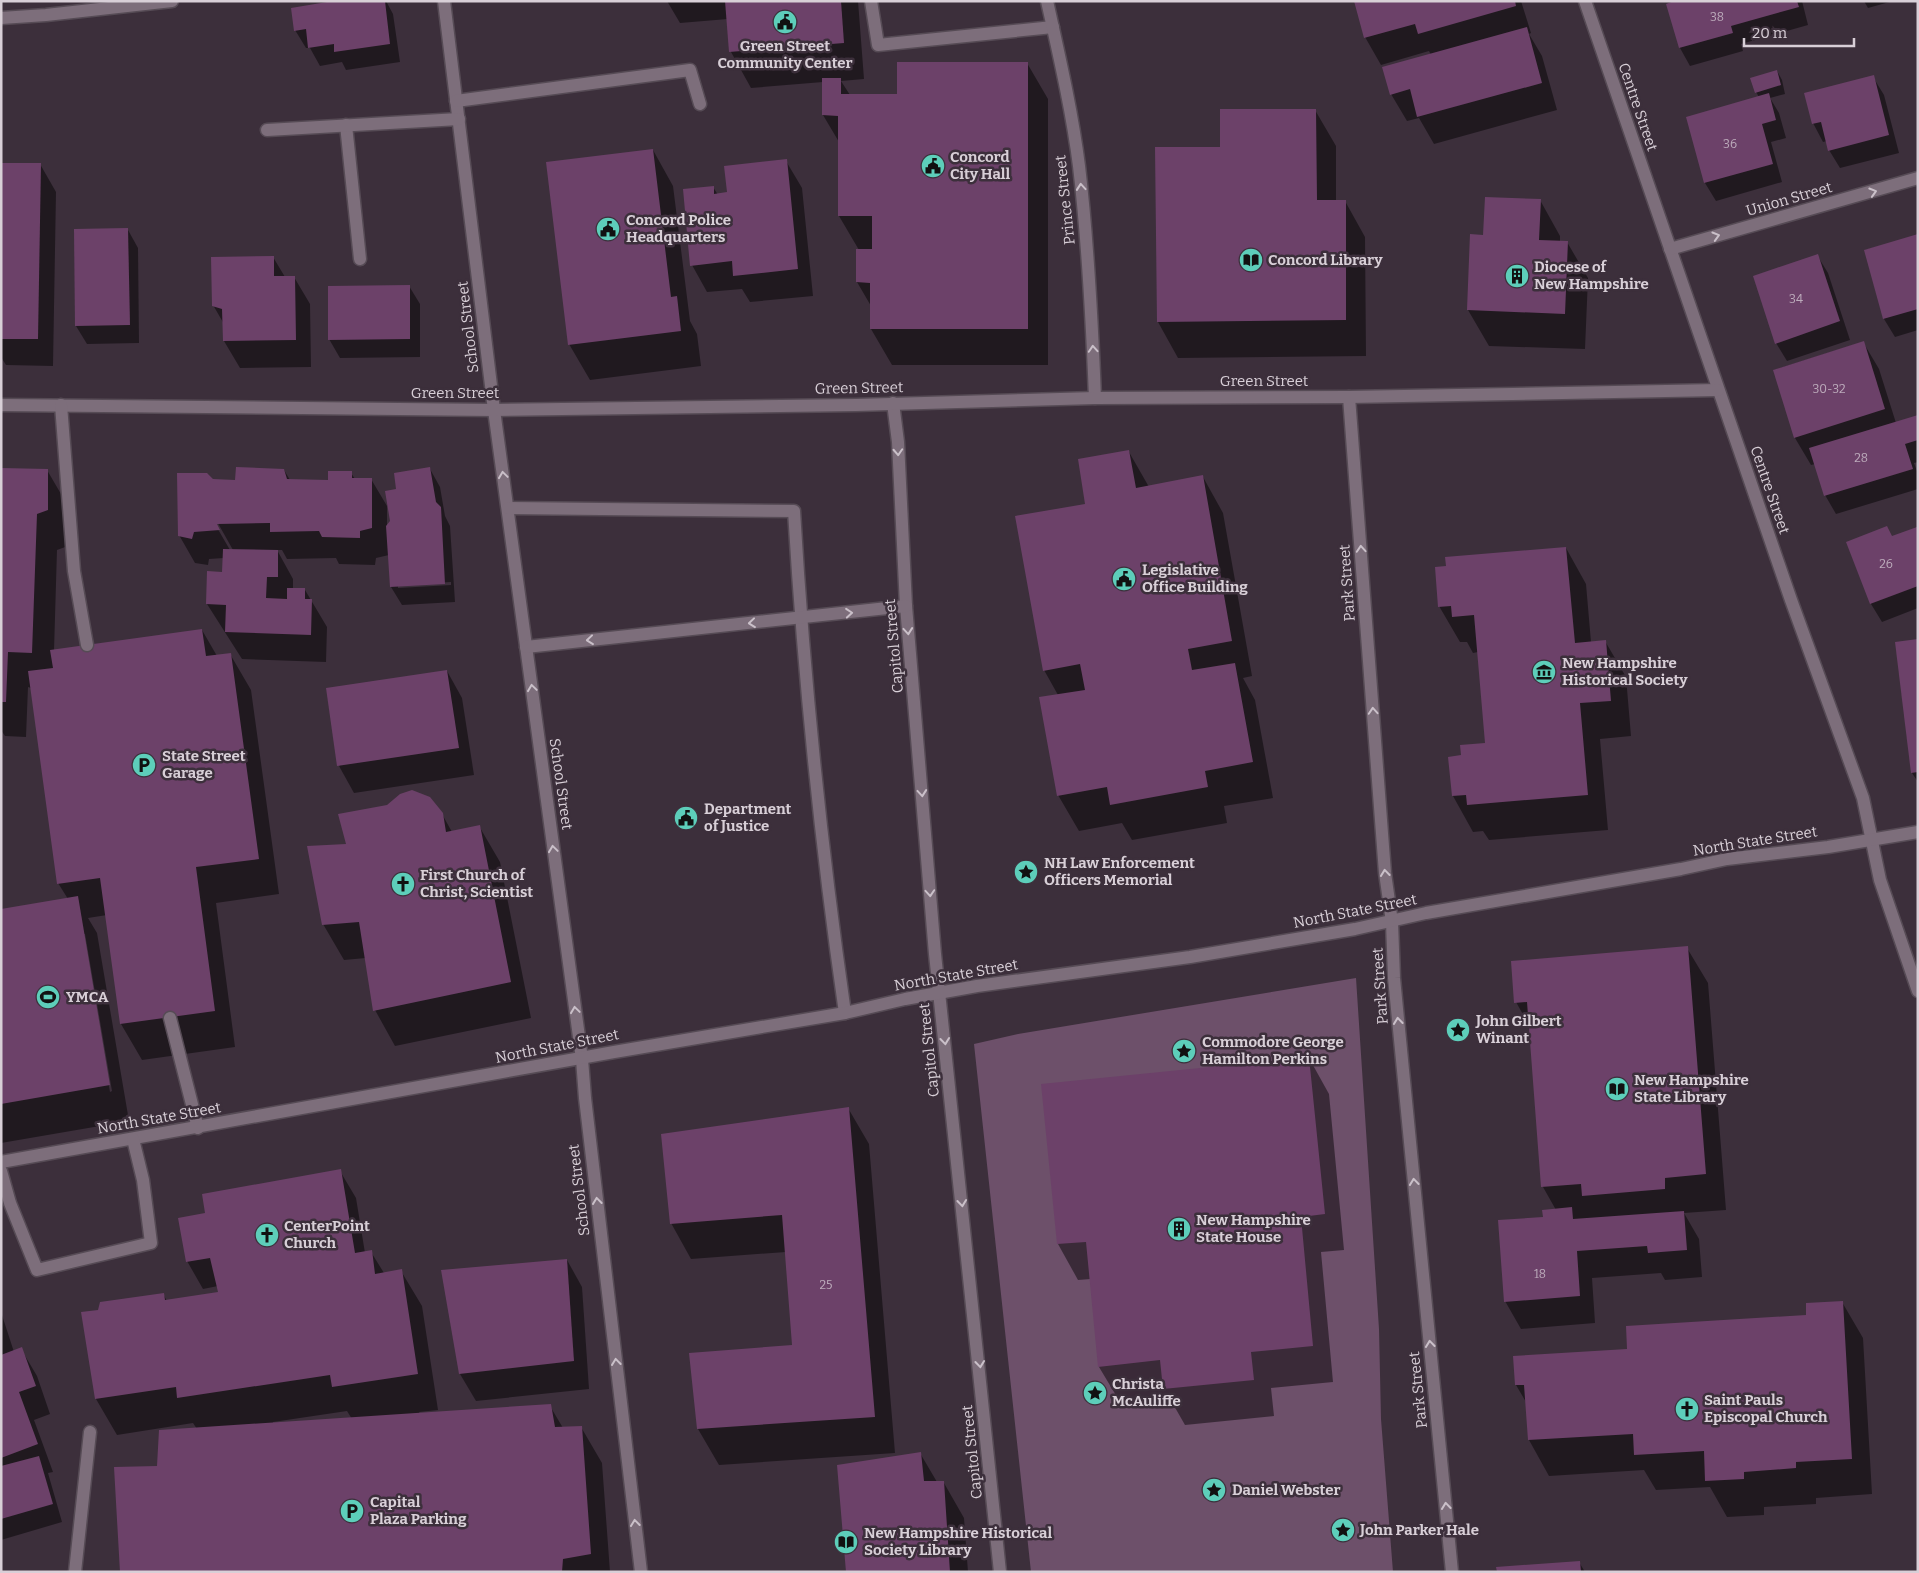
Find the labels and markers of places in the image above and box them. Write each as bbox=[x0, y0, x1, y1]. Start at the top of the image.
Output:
public building icon: Green Street Community Center bbox=[772, 9, 798, 35]
place label: Green Street Community Center bbox=[717, 37, 853, 72]
place label: Concord City Hall bbox=[950, 148, 1011, 183]
public building icon: Concord City Hall bbox=[920, 153, 946, 179]
place label: Concord Police Headquarters bbox=[626, 211, 731, 246]
public building icon: Concord Police Headquarters bbox=[595, 216, 621, 242]
library icon: Concord Library bbox=[1238, 247, 1264, 273]
place label: Concord Library bbox=[1268, 251, 1383, 269]
place label: Diocese of New Hampshire bbox=[1534, 258, 1649, 293]
building icon: Diocese of New Hampshire bbox=[1504, 263, 1530, 289]
place label: Legislative Office Building bbox=[1142, 561, 1248, 596]
public building icon: Legislative Office Building bbox=[1111, 566, 1137, 592]
place label: New Hampshire Historical Society bbox=[1562, 654, 1688, 689]
museum icon: New Hampshire Historical Society bbox=[1531, 659, 1557, 685]
place label: State Street Garage bbox=[162, 747, 246, 782]
parking icon: State Street Garage bbox=[131, 752, 157, 778]
place label: Department of Justice bbox=[704, 800, 792, 835]
public building icon: Department of Justice bbox=[673, 805, 699, 831]
place label: NH Law Enforcement Officers Memorial bbox=[1044, 854, 1195, 889]
place icon: NH Law Enforcement Officers Memorial bbox=[1013, 859, 1039, 885]
place label: First Church of Christ, Scientist bbox=[420, 866, 533, 901]
church icon: First Church of Christ, Scientist bbox=[390, 871, 416, 897]
sports icon: YMCA bbox=[35, 984, 61, 1010]
place label: YMCA bbox=[66, 988, 109, 1006]
place label: John Gilbert Winant bbox=[1475, 1012, 1562, 1047]
place icon: John Gilbert Winant bbox=[1445, 1017, 1471, 1043]
place label: Commodore George Hamilton Perkins bbox=[1202, 1033, 1344, 1068]
place icon: Commodore George Hamilton Perkins bbox=[1171, 1038, 1197, 1064]
place label: New Hampshire State Library bbox=[1634, 1071, 1749, 1106]
library icon: New Hampshire State Library bbox=[1604, 1076, 1630, 1102]
place label: New Hampshire State House bbox=[1196, 1211, 1311, 1246]
building icon: New Hampshire State House bbox=[1166, 1216, 1192, 1242]
place label: CenterPoint Church bbox=[284, 1217, 370, 1252]
church icon: CenterPoint Church bbox=[254, 1222, 280, 1248]
place label: Christa McAuliffe bbox=[1112, 1375, 1181, 1410]
place icon: Christa McAuliffe bbox=[1082, 1380, 1108, 1406]
place label: Saint Pauls Episcopal Church bbox=[1704, 1391, 1828, 1426]
church icon: Saint Pauls Episcopal Church bbox=[1674, 1396, 1700, 1422]
place icon: Daniel Webster bbox=[1201, 1477, 1227, 1503]
place label: Daniel Webster bbox=[1232, 1481, 1341, 1499]
place label: Capital Plaza Parking bbox=[370, 1493, 467, 1528]
parking icon: Capital Plaza Parking bbox=[339, 1498, 365, 1524]
place icon: John Parker Hale bbox=[1330, 1517, 1356, 1543]
place label: John Parker Hale bbox=[1359, 1521, 1479, 1539]
place label: New Hampshire Historical Society Library bbox=[864, 1524, 1052, 1559]
library icon: New Hampshire Historical Society Library bbox=[833, 1529, 859, 1555]

